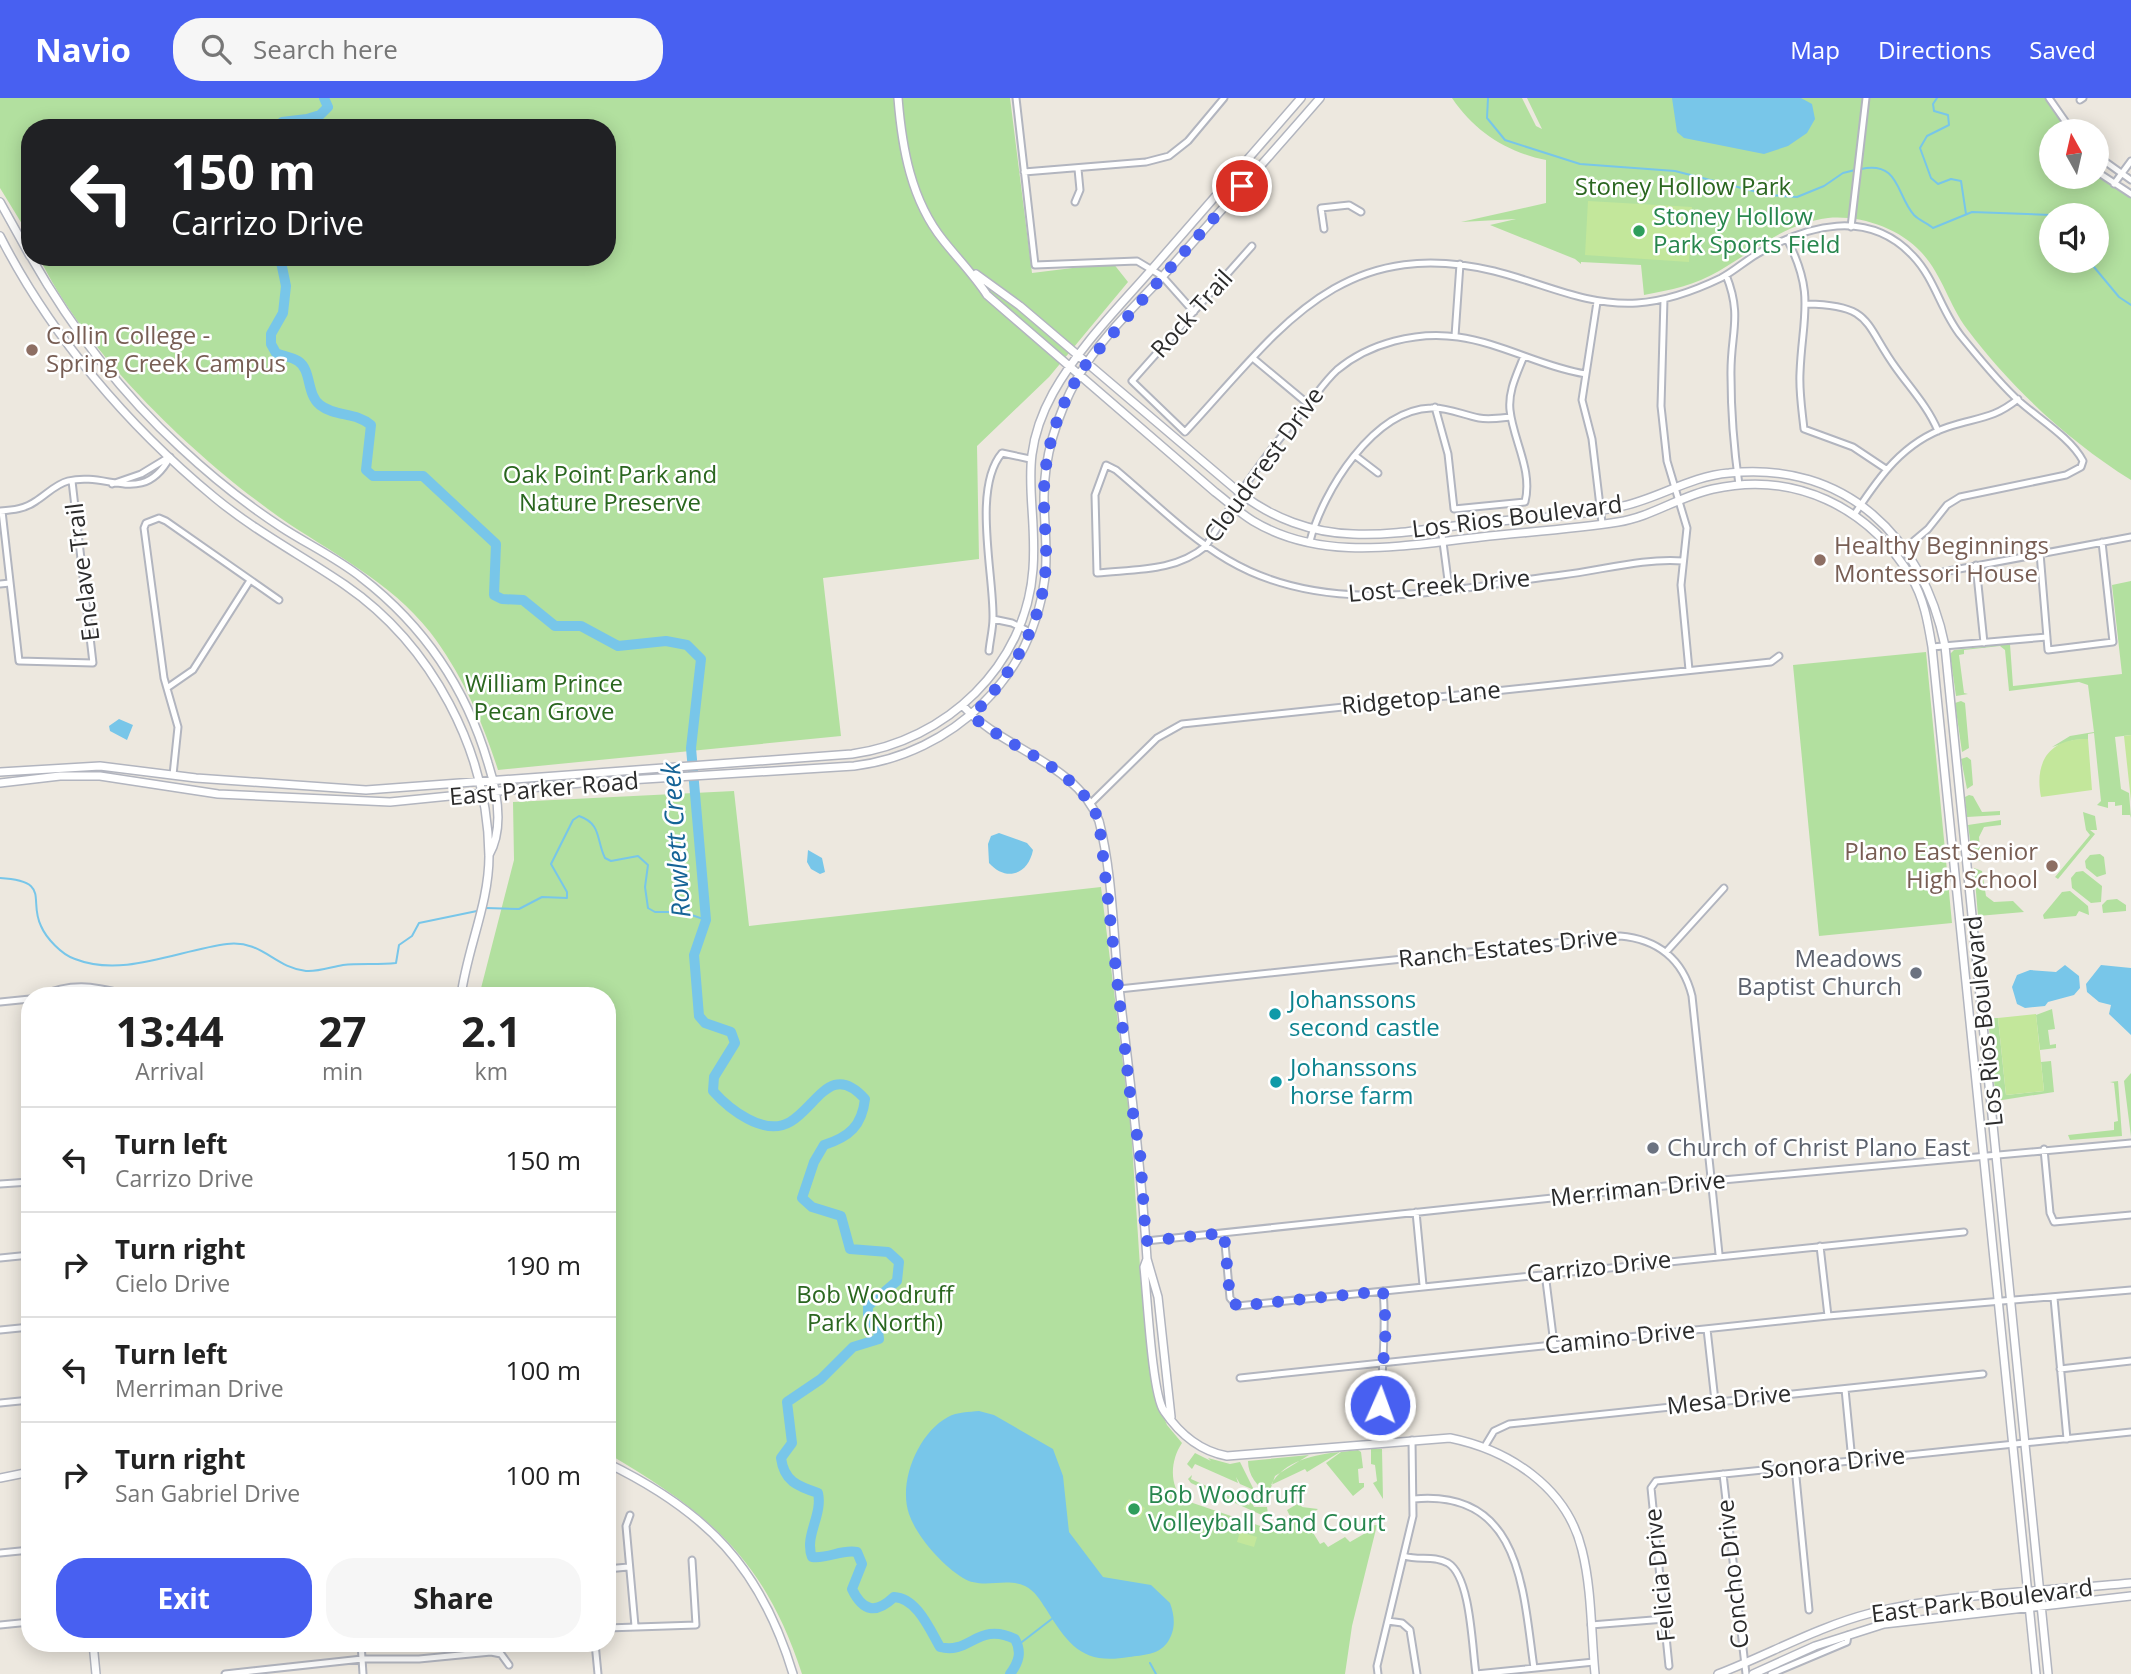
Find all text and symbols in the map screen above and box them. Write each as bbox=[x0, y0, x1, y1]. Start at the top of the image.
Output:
search box bbox=[173, 18, 663, 81]
text: Navio bbox=[35, 27, 131, 72]
icon: search bbox=[197, 30, 235, 68]
text: Search here bbox=[253, 31, 398, 67]
text: Map bbox=[1790, 33, 1840, 66]
text: Directions bbox=[1878, 33, 1991, 66]
text: Saved bbox=[2029, 33, 2096, 66]
north arrow bbox=[2039, 119, 2109, 189]
map controls bbox=[2039, 119, 2109, 273]
text: 150 m bbox=[171, 138, 316, 204]
icon: left bbox=[56, 147, 147, 238]
pin bbox=[1212, 156, 1272, 216]
icon: arrive bbox=[1223, 167, 1261, 205]
park label: Stoney Hollow Park bbox=[1575, 169, 1792, 202]
place label: Stoney Hollow Park Sports Field bbox=[1653, 199, 1840, 260]
text: Carrizo Drive bbox=[171, 201, 364, 244]
button: sound bbox=[2039, 203, 2109, 273]
marker: Stoney Hollow Park Sports Field bbox=[1631, 223, 1647, 239]
street label: Rock Trail bbox=[1142, 262, 1239, 364]
place label: Collin College - Spring Creek Campus bbox=[46, 318, 286, 379]
marker: Collin College - Spring Creek Campus bbox=[24, 342, 40, 358]
street label: Cloudcrest Drive bbox=[1195, 380, 1330, 549]
park label: Oak Point Park and Nature Preserve bbox=[503, 457, 717, 518]
street label: Los Rios Boulevard bbox=[1410, 486, 1624, 545]
street label: Enclave Trail bbox=[57, 501, 106, 643]
place label: Healthy Beginnings Montessori House bbox=[1834, 528, 2049, 589]
marker: Healthy Beginnings Montessori House bbox=[1812, 552, 1828, 568]
street label: Lost Creek Drive bbox=[1346, 560, 1531, 609]
park label: William Prince Pecan Grove bbox=[465, 666, 623, 727]
street label: Ridgetop Lane bbox=[1340, 672, 1502, 721]
water label: Rowlett Creek bbox=[652, 760, 698, 919]
street label: East Parker Road bbox=[448, 763, 640, 812]
place label: Plano East Senior High School bbox=[1844, 834, 2038, 895]
marker: Plano East Senior High School bbox=[2044, 858, 2060, 874]
street label: Los Rios Boulevard bbox=[1955, 914, 2010, 1128]
street label: Ranch Estates Drive bbox=[1397, 919, 1619, 974]
place label: Meadows Baptist Church bbox=[1737, 941, 1902, 1002]
marker: Meadows Baptist Church bbox=[1908, 965, 1924, 981]
place label: Johanssons second castle bbox=[1287, 982, 1440, 1043]
text: 13:44 bbox=[116, 1002, 224, 1059]
text: 27 bbox=[318, 1002, 367, 1059]
text: 2.1 bbox=[461, 1002, 521, 1059]
marker: Johanssons second castle bbox=[1267, 1006, 1283, 1022]
place label: Johanssons horse farm bbox=[1288, 1050, 1417, 1111]
text: Arrival bbox=[135, 1055, 204, 1087]
text: min bbox=[322, 1055, 363, 1087]
text: km bbox=[475, 1055, 508, 1087]
marker: Johanssons horse farm bbox=[1268, 1074, 1284, 1090]
text: Turn left bbox=[115, 1126, 227, 1162]
place label: Church of Christ Plano East bbox=[1667, 1130, 1970, 1163]
marker: Church of Christ Plano East bbox=[1645, 1140, 1661, 1156]
icon: left bbox=[56, 1141, 94, 1179]
text: 150 m bbox=[506, 1142, 581, 1178]
text: Carrizo Drive bbox=[115, 1162, 254, 1194]
street label: Merriman Drive bbox=[1549, 1162, 1727, 1213]
text: Turn right bbox=[115, 1231, 246, 1267]
street label: Carrizo Drive bbox=[1525, 1242, 1673, 1289]
icon: right bbox=[56, 1246, 94, 1284]
text: 190 m bbox=[506, 1247, 581, 1283]
text: Cielo Drive bbox=[115, 1267, 230, 1299]
park label: Bob Woodruff Park (North) bbox=[796, 1277, 955, 1338]
street label: Camino Drive bbox=[1543, 1312, 1697, 1361]
text: Turn left bbox=[115, 1336, 227, 1372]
icon: left bbox=[56, 1351, 94, 1389]
text: 100 m bbox=[506, 1352, 581, 1388]
position arrow bbox=[1343, 1368, 1417, 1442]
text: Merriman Drive bbox=[115, 1372, 284, 1404]
street label: Mesa Drive bbox=[1665, 1376, 1793, 1421]
street label: Sonora Drive bbox=[1759, 1438, 1907, 1485]
text: Turn right bbox=[115, 1441, 246, 1477]
icon: right bbox=[56, 1456, 94, 1494]
text: 100 m bbox=[506, 1457, 581, 1493]
text: San Gabriel Drive bbox=[115, 1477, 300, 1509]
place label: Bob Woodruff Volleyball Sand Court bbox=[1148, 1477, 1386, 1538]
street label: Concho Drive bbox=[1707, 1498, 1756, 1650]
marker: Bob Woodruff Volleyball Sand Court bbox=[1126, 1501, 1142, 1517]
street label: Felicia Drive bbox=[1635, 1507, 1682, 1643]
button: Exit bbox=[56, 1558, 312, 1638]
button: Share bbox=[326, 1558, 581, 1638]
street label: East Park Boulevard bbox=[1869, 1570, 2095, 1629]

